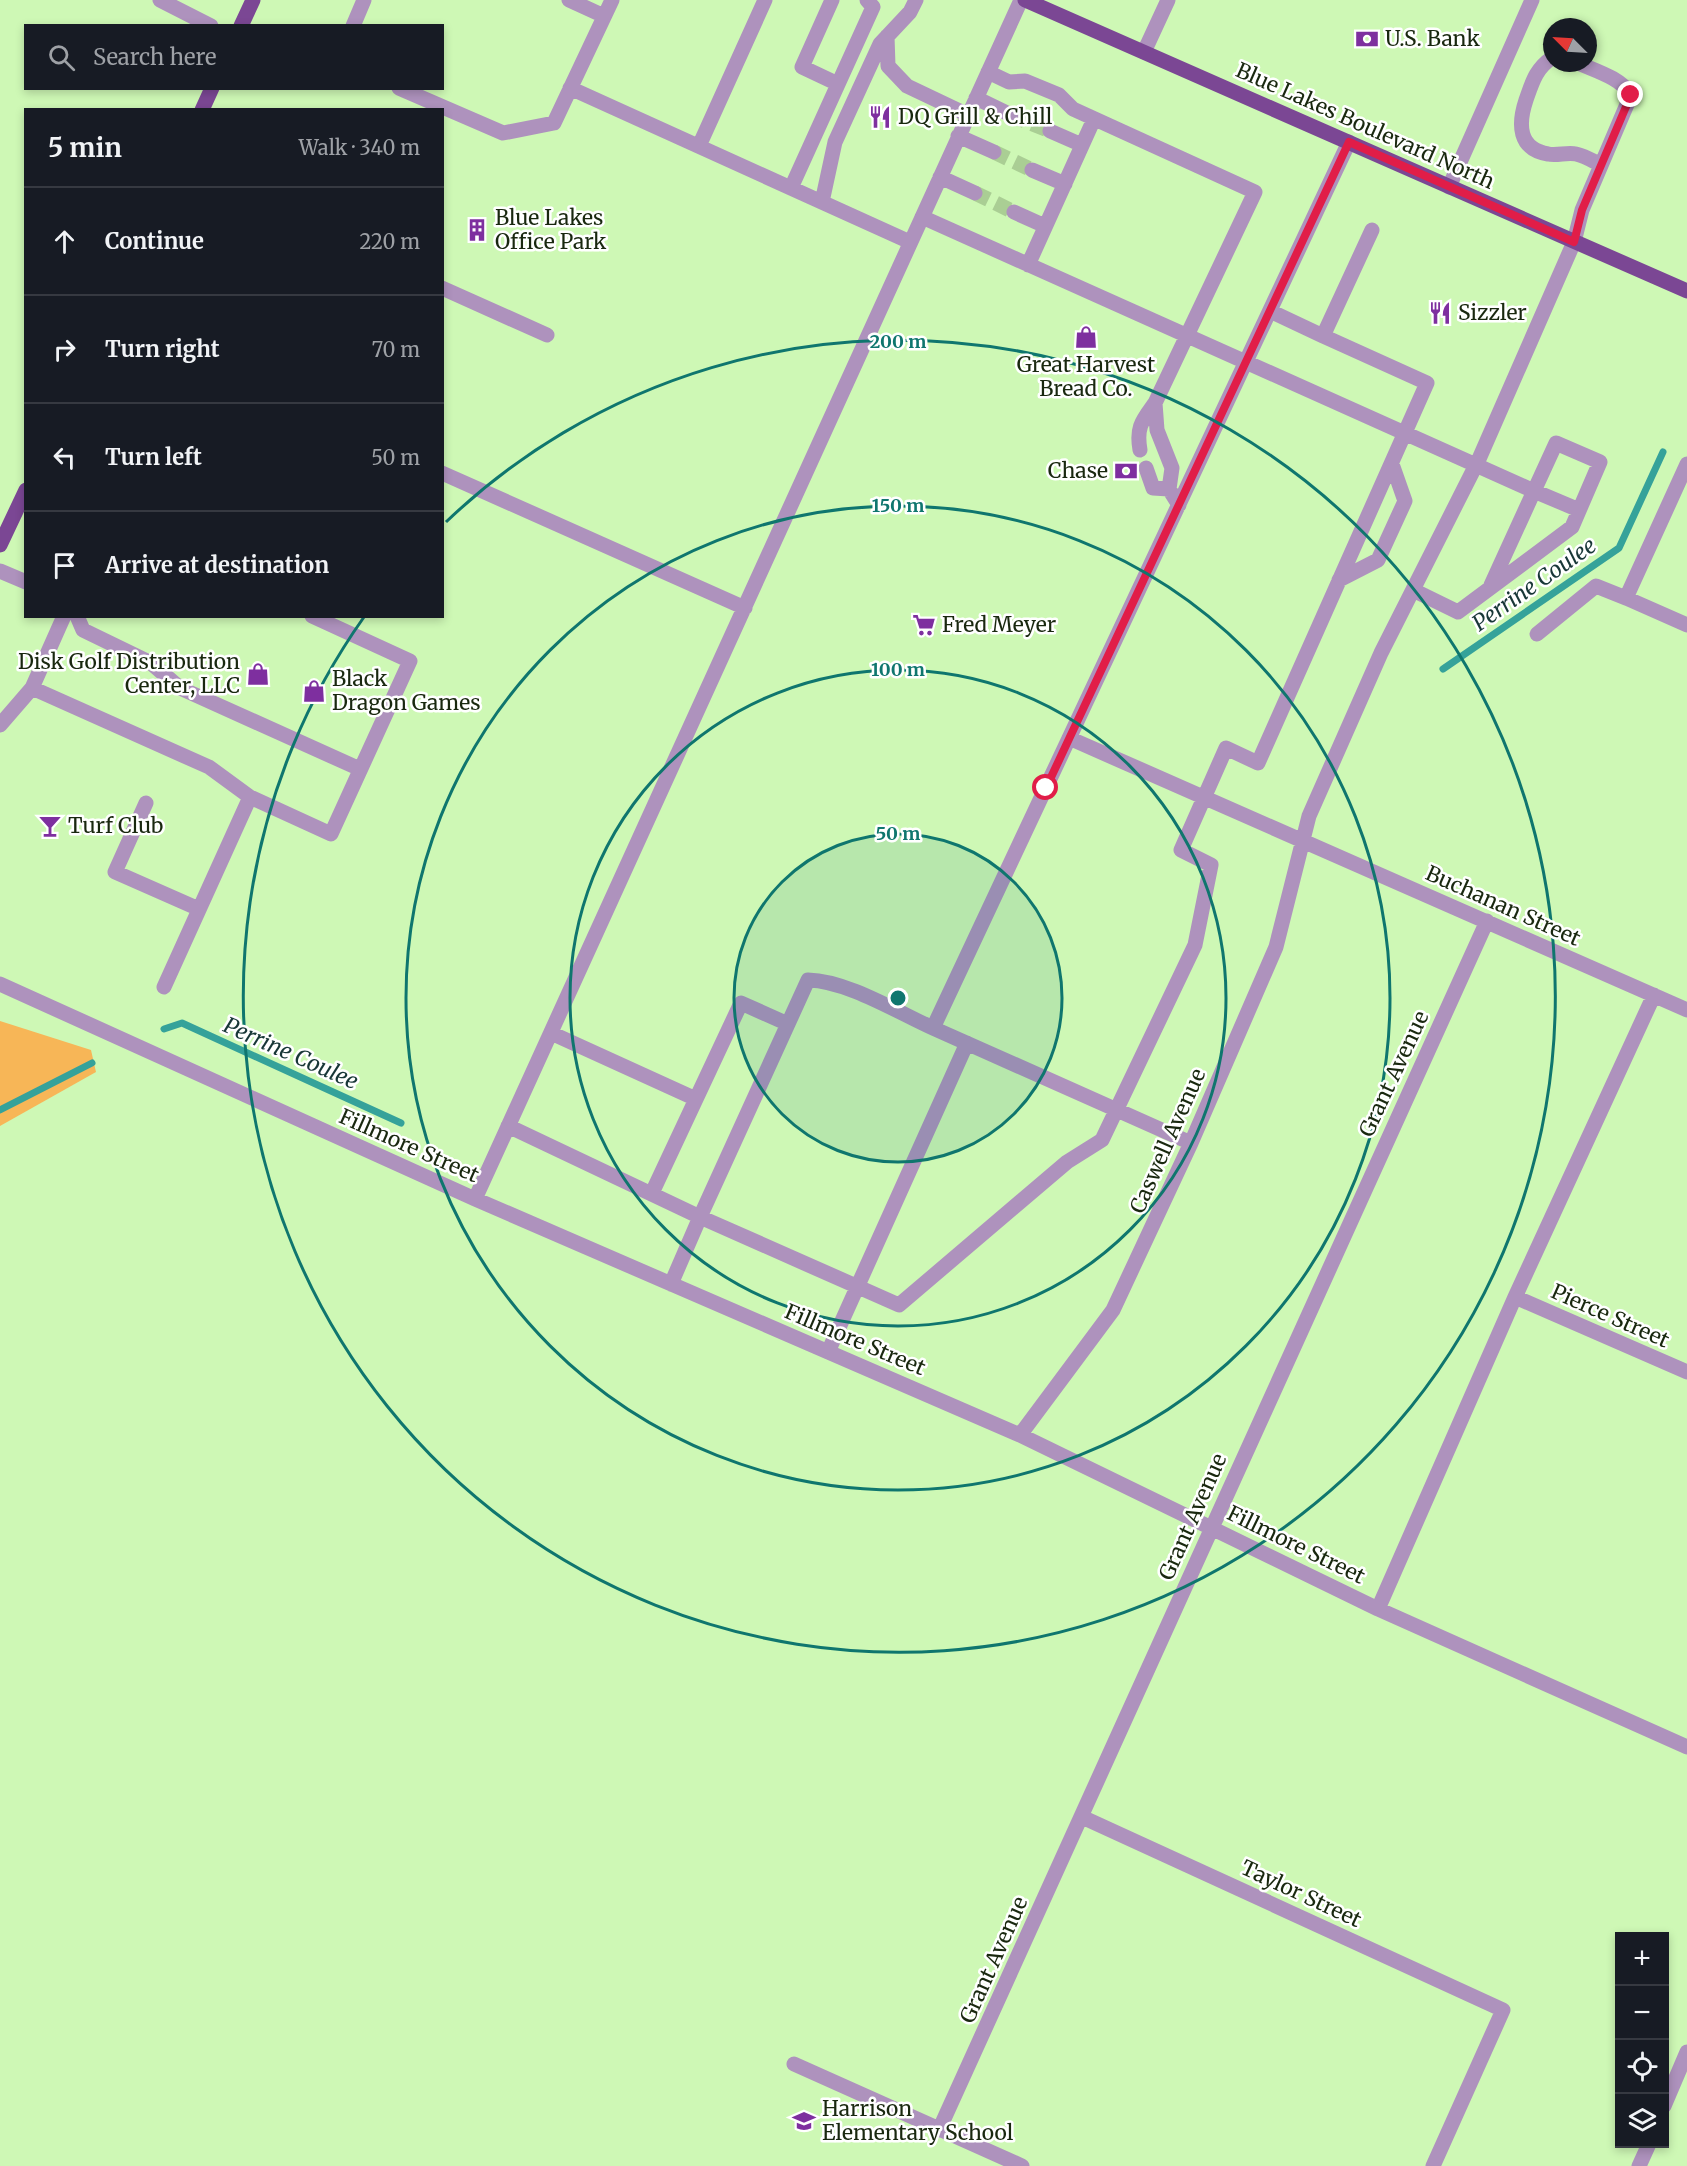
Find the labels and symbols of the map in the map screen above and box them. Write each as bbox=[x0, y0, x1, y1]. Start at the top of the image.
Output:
north arrow bbox=[1543, 18, 1597, 72]
place label: U.S. Bank bbox=[1385, 25, 1481, 52]
bank icon: U.S. Bank bbox=[1354, 26, 1380, 52]
street label: Blue Lakes Boulevard North bbox=[1232, 56, 1499, 195]
route end bbox=[1617, 81, 1643, 107]
place label: DQ Grill & Chill bbox=[898, 103, 1053, 130]
restaurant icon: DQ Grill & Chill bbox=[867, 104, 893, 130]
place label: Blue Lakes Office Park bbox=[495, 204, 607, 255]
building icon: Blue Lakes Office Park bbox=[464, 217, 490, 243]
place label: Sizzler bbox=[1458, 299, 1527, 326]
restaurant icon: Sizzler bbox=[1427, 300, 1453, 326]
shop icon: Great Harvest Bread Co. bbox=[1073, 324, 1099, 350]
text: 200 m bbox=[870, 330, 926, 353]
place label: Great Harvest Bread Co. bbox=[1017, 351, 1155, 402]
place label: Chase bbox=[1048, 457, 1108, 484]
bank icon: Chase bbox=[1113, 458, 1139, 484]
text: 150 m bbox=[872, 494, 924, 517]
water label: Perrine Coulee bbox=[1467, 531, 1601, 637]
place label: Fred Meyer bbox=[942, 611, 1056, 638]
supermarket icon: Fred Meyer bbox=[911, 612, 937, 638]
place label: Disk Golf Distribution Center, LLC bbox=[18, 648, 240, 699]
text: 100 m bbox=[871, 658, 925, 681]
shop icon: Disk Golf Distribution Center, LLC bbox=[245, 661, 271, 687]
place label: Black Dragon Games bbox=[332, 665, 481, 716]
shop icon: Black Dragon Games bbox=[301, 678, 327, 704]
route start bbox=[1032, 774, 1058, 800]
place label: Turf Club bbox=[68, 812, 163, 839]
bar icon: Turf Club bbox=[37, 813, 63, 839]
text: 50 m bbox=[876, 822, 920, 845]
street label: Buchanan Street bbox=[1422, 859, 1585, 952]
centre of rings bbox=[888, 988, 908, 1008]
street label: Grant Avenue bbox=[1353, 1007, 1434, 1141]
water label: Perrine Coulee bbox=[219, 1011, 363, 1095]
street label: Caswell Avenue bbox=[1124, 1064, 1212, 1217]
street label: Fillmore Street bbox=[335, 1103, 483, 1188]
street label: Pierce Street bbox=[1547, 1277, 1673, 1354]
street label: Fillmore Street bbox=[781, 1298, 930, 1381]
street label: Grant Avenue bbox=[1153, 1449, 1233, 1584]
street label: Fillmore Street bbox=[1223, 1499, 1370, 1590]
street label: Taylor Street bbox=[1237, 1854, 1366, 1933]
street label: Grant Avenue bbox=[954, 1892, 1034, 2027]
place label: Harrison Elementary School bbox=[822, 2095, 1014, 2146]
school or university icon: Harrison Elementary School bbox=[791, 2108, 817, 2134]

